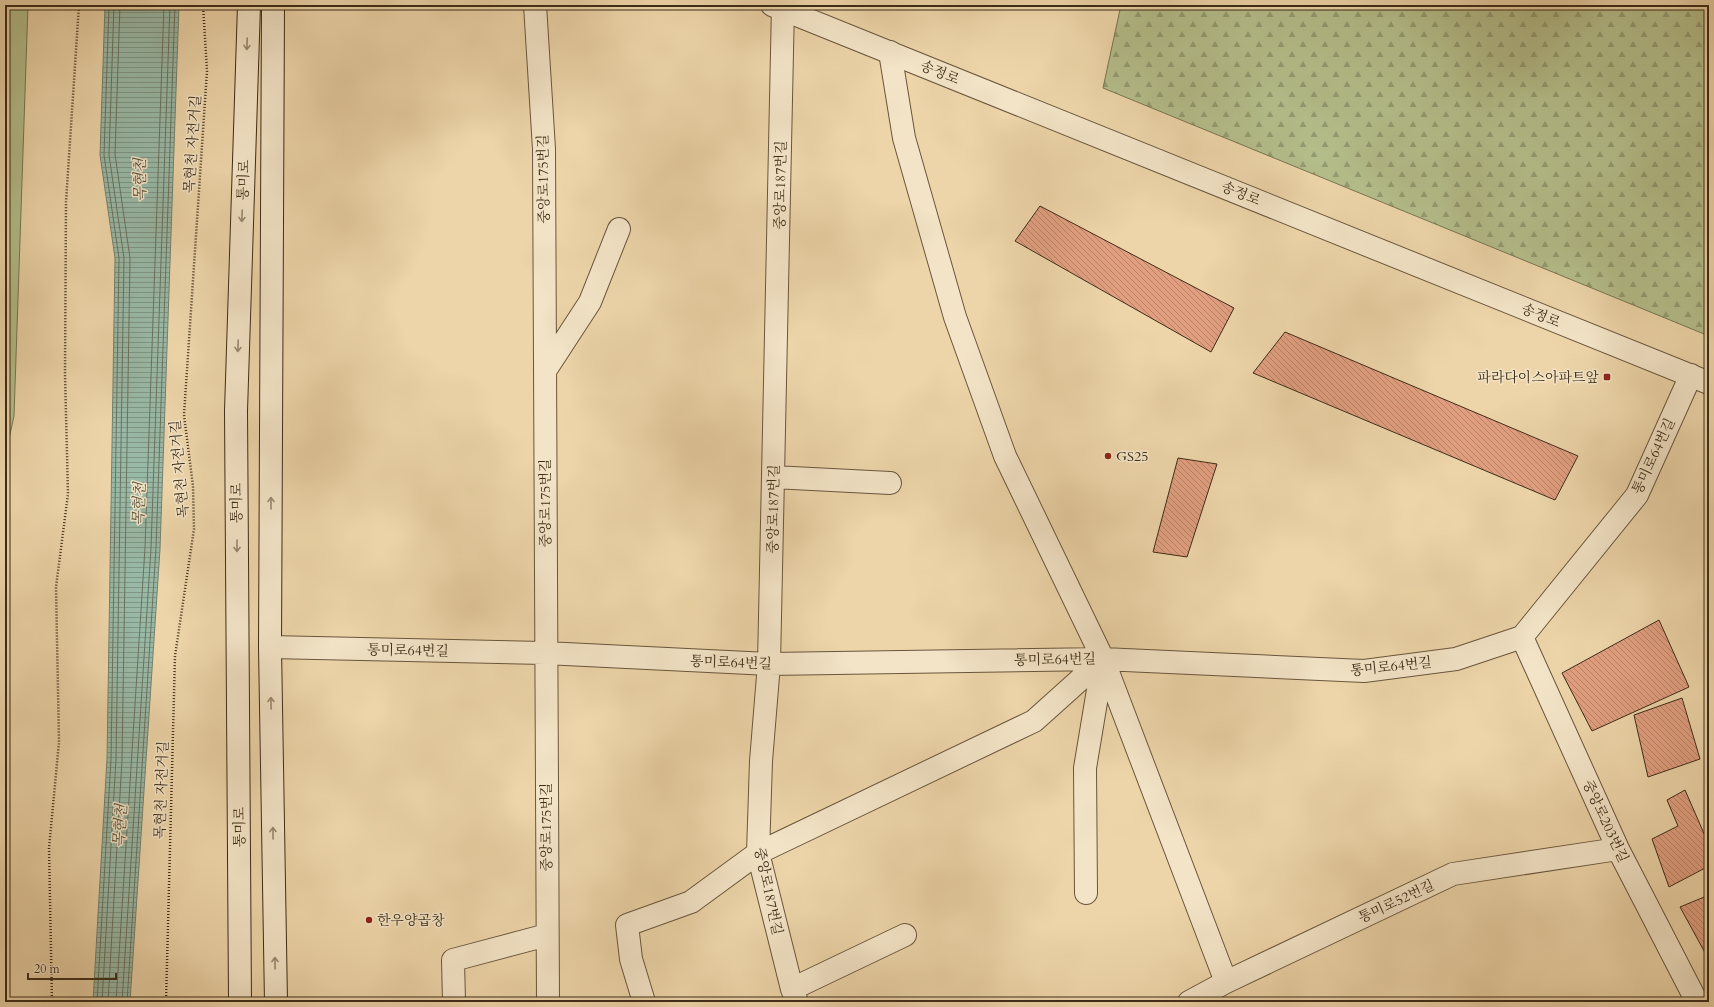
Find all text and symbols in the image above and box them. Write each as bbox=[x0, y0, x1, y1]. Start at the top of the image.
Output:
one-way arrow bbox=[244, 37, 251, 50]
street label: 송정로 bbox=[917, 56, 963, 89]
street label: 목현천 자전거길 bbox=[180, 94, 205, 194]
street label: 중앙로175번길 bbox=[533, 134, 554, 224]
street label: 중앙로187번길 bbox=[770, 140, 791, 230]
water label: 목현천 bbox=[130, 157, 150, 202]
street label: 통미로 bbox=[233, 159, 254, 201]
street label: 송정로 bbox=[1218, 177, 1264, 210]
one-way arrow bbox=[238, 209, 246, 222]
street label: 송정로 bbox=[1518, 299, 1564, 332]
one-way arrow bbox=[234, 339, 241, 352]
place label: 파라다이스아파트앞 bbox=[1477, 368, 1599, 387]
marker: 파라다이스아파트앞 bbox=[1602, 372, 1612, 382]
street label: 통미로64번길 bbox=[1628, 415, 1679, 497]
street label: 목현천 자전거길 bbox=[166, 419, 193, 519]
place label: GS25 bbox=[1116, 447, 1148, 466]
marker: GS25 bbox=[1103, 451, 1113, 461]
street label: 중앙로175번길 bbox=[536, 458, 555, 548]
street label: 중앙로187번길 bbox=[763, 464, 784, 554]
water label: 목현천 bbox=[128, 480, 150, 526]
street label: 통미로 bbox=[227, 482, 246, 523]
one-way arrow bbox=[267, 497, 275, 510]
one-way arrow bbox=[233, 539, 241, 552]
street label: 통미로64번길 bbox=[367, 640, 449, 661]
street label: 통미로64번길 bbox=[1014, 649, 1096, 670]
street label: 통미로64번길 bbox=[690, 652, 772, 673]
street label: 통미로64번길 bbox=[1349, 653, 1433, 680]
one-way arrow bbox=[267, 697, 275, 710]
street label: 목현천 자전거길 bbox=[150, 740, 173, 840]
street label: 중앙로203번길 bbox=[1578, 777, 1633, 866]
street label: 중앙로175번길 bbox=[537, 782, 556, 872]
water label: 목현천 bbox=[109, 802, 132, 848]
street label: 통미로 bbox=[230, 806, 249, 847]
one-way arrow bbox=[269, 827, 277, 840]
street label: 중앙로187번길 bbox=[750, 846, 787, 937]
street label: 통미로52번길 bbox=[1355, 876, 1437, 927]
place label: 한우양곱창 bbox=[377, 911, 445, 930]
marker: 한우양곱창 bbox=[364, 915, 374, 925]
scale bar bbox=[28, 955, 116, 981]
one-way arrow bbox=[271, 957, 279, 970]
text: 20 m bbox=[34, 961, 61, 977]

